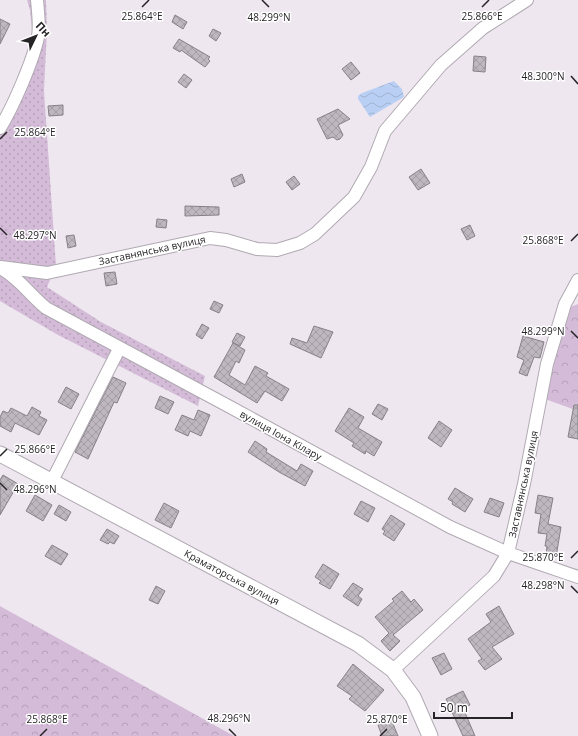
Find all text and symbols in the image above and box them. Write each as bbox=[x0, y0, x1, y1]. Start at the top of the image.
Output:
text: 25.864°E bbox=[121, 9, 163, 23]
text: 25.866°E bbox=[461, 9, 503, 23]
text: 48.299°N bbox=[247, 10, 291, 24]
north arrow bbox=[16, 16, 56, 56]
text: Пн bbox=[33, 18, 54, 40]
text: 48.300°N bbox=[521, 69, 565, 83]
text: 25.864°E bbox=[14, 125, 56, 139]
text: 48.297°N bbox=[13, 228, 57, 242]
street label: Заставнянська вулиця bbox=[97, 232, 207, 268]
text: 25.868°E bbox=[522, 233, 564, 247]
text: 48.299°N bbox=[521, 324, 565, 338]
street label: вулиця Іона Кілару bbox=[238, 407, 325, 464]
street label: Заставнянська вулиця bbox=[505, 429, 541, 539]
text: 25.866°E bbox=[14, 442, 56, 456]
text: 48.296°N bbox=[13, 482, 57, 496]
street label: Краматорська вулиця bbox=[182, 546, 282, 608]
text: 25.870°E bbox=[522, 550, 564, 564]
text: 48.298°N bbox=[521, 578, 565, 592]
scale bar bbox=[434, 694, 512, 720]
text: 50 m bbox=[440, 699, 468, 716]
text: 48.296°N bbox=[207, 711, 251, 725]
text: 25.868°E bbox=[26, 712, 68, 726]
text: 25.870°E bbox=[366, 712, 408, 726]

